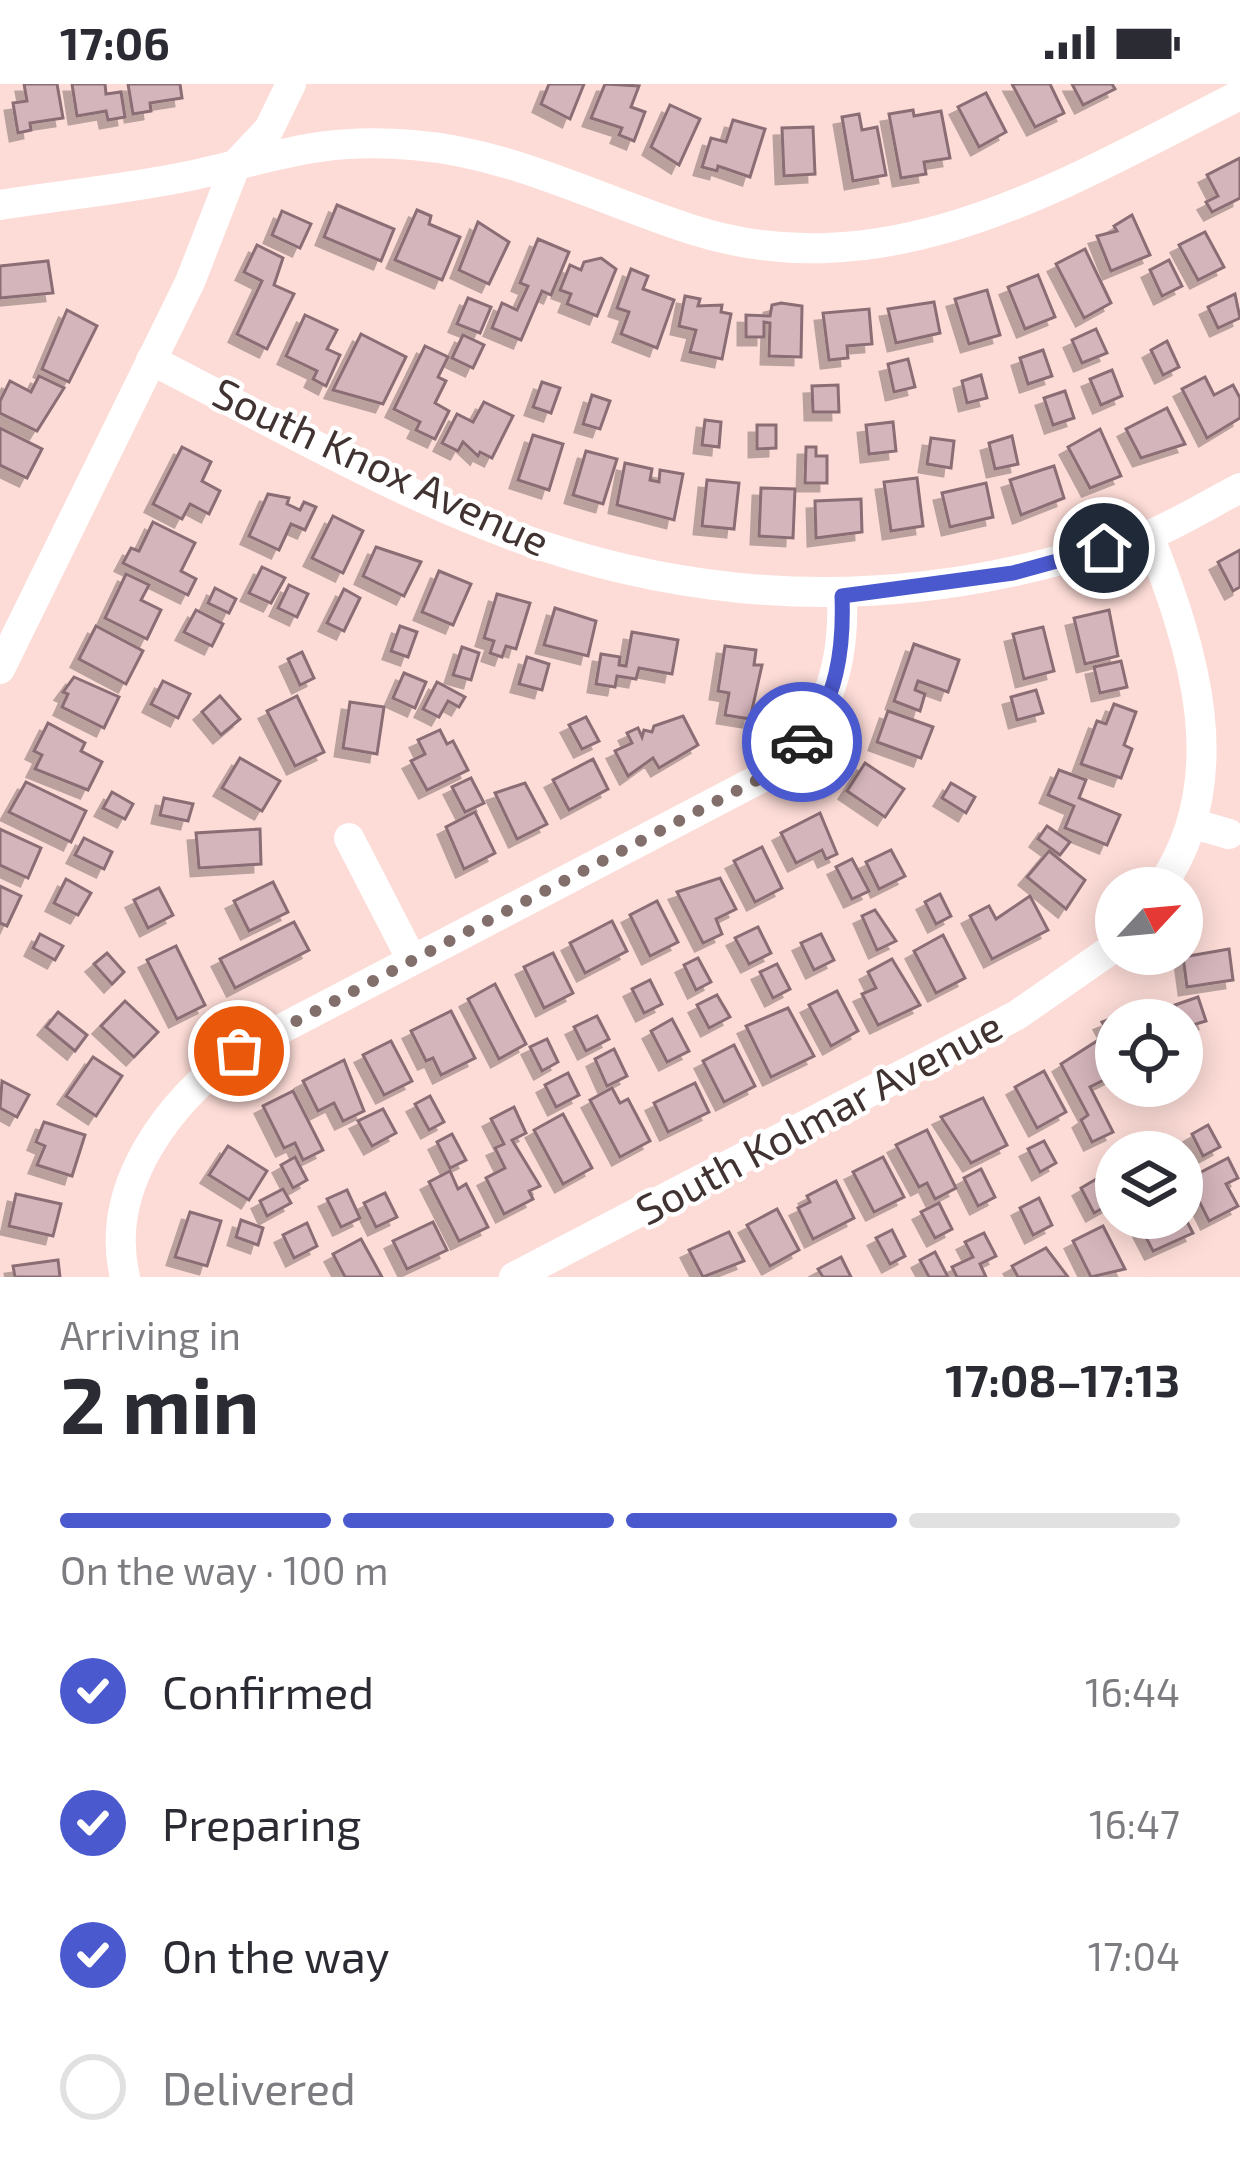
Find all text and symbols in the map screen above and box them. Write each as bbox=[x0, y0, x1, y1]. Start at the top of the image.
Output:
text: 17:06 bbox=[60, 15, 170, 69]
street label: South Knox Avenue bbox=[206, 365, 558, 565]
pin bbox=[1053, 497, 1155, 599]
icon: home bbox=[1071, 515, 1137, 581]
courier bbox=[742, 682, 862, 802]
icon: car bbox=[769, 709, 835, 775]
north arrow bbox=[1095, 867, 1203, 975]
map controls bbox=[1095, 867, 1203, 1239]
street label: South Kolmar Avenue bbox=[627, 999, 1009, 1234]
button: locate bbox=[1095, 999, 1203, 1107]
pin bbox=[188, 1000, 290, 1102]
icon: bag bbox=[206, 1018, 272, 1084]
button: layers bbox=[1095, 1131, 1203, 1239]
text: Arriving in bbox=[60, 1311, 241, 1358]
text: 17:08–17:13 bbox=[945, 1352, 1180, 1406]
text: 2 min bbox=[60, 1356, 259, 1450]
text: On the way · 100 m bbox=[60, 1546, 388, 1593]
icon: check bbox=[60, 1658, 126, 1724]
text: Confirmed bbox=[162, 1664, 374, 1718]
text: 16:44 bbox=[1085, 1668, 1180, 1715]
icon: check bbox=[60, 1790, 126, 1856]
text: Preparing bbox=[162, 1796, 361, 1850]
text: 16:47 bbox=[1089, 1800, 1180, 1847]
icon: check bbox=[60, 1922, 126, 1988]
text: On the way bbox=[162, 1928, 389, 1982]
text: 17:04 bbox=[1088, 1932, 1180, 1979]
text: Delivered bbox=[162, 2060, 356, 2114]

